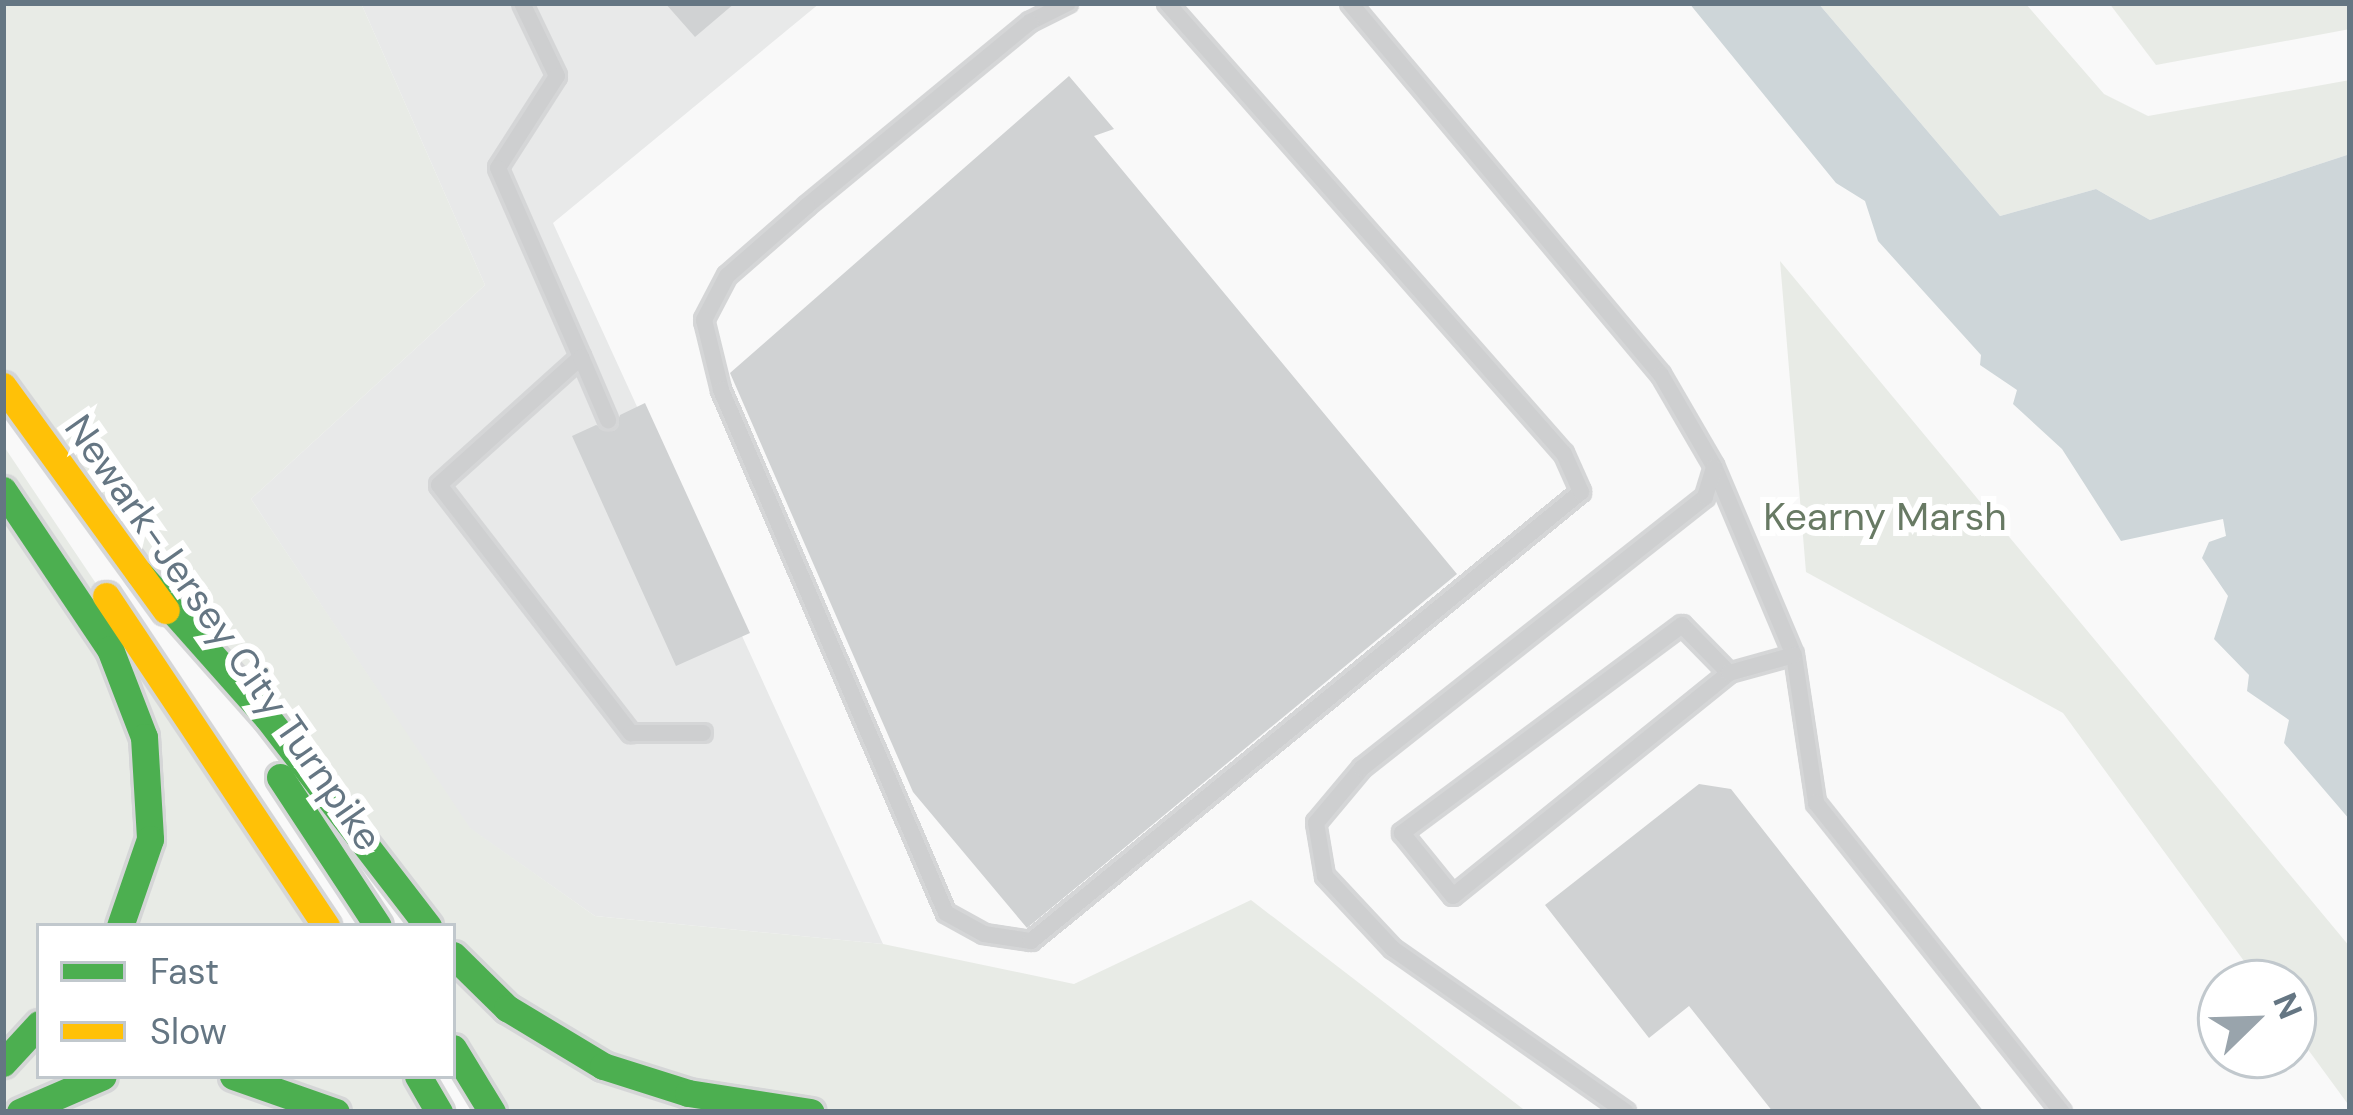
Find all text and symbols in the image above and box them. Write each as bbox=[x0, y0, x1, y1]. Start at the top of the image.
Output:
street label: Newark-Jersey City Turnpike bbox=[54, 406, 392, 860]
park label: Kearny Marsh bbox=[1763, 494, 2007, 540]
legend bbox=[36, 923, 456, 1079]
text: Fast bbox=[150, 948, 219, 995]
north arrow bbox=[2197, 959, 2317, 1079]
text: N bbox=[2263, 986, 2312, 1025]
text: Slow bbox=[150, 1008, 227, 1055]

